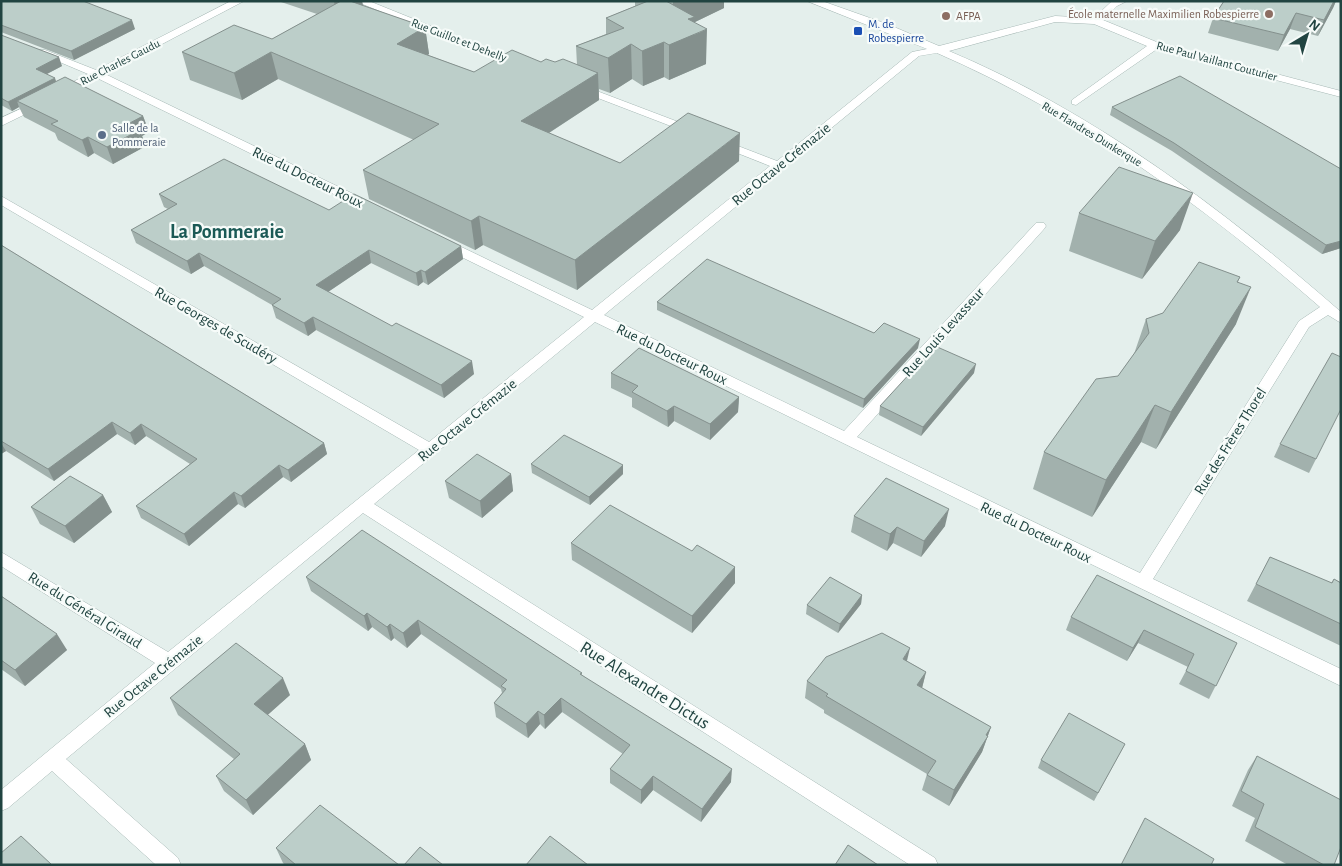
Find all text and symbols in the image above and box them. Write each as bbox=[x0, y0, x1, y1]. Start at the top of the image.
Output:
place label: École maternelle Maximilien Robespierre bbox=[1068, 7, 1259, 20]
marker: École maternelle Maximilien Robespierre bbox=[1263, 8, 1275, 20]
marker: AFPA bbox=[940, 10, 952, 22]
place label: AFPA bbox=[956, 10, 981, 22]
north arrow bbox=[1282, 10, 1332, 60]
street label: Rue Guillot et Dehelly bbox=[409, 16, 508, 65]
text: N bbox=[1306, 17, 1323, 34]
place label: M. de Robespierre bbox=[868, 18, 924, 44]
marker: M. de Robespierre bbox=[852, 25, 864, 37]
street label: Rue Charles Gaudu bbox=[78, 37, 162, 87]
street label: Rue Paul Vaillant Couturier bbox=[1155, 39, 1279, 83]
street label: Rue Flandres Dunkerque bbox=[1040, 99, 1144, 169]
street label: Rue Octave Crémazie bbox=[729, 120, 834, 209]
place label: Salle de la Pommeraie bbox=[112, 122, 166, 148]
marker: Salle de la Pommeraie bbox=[96, 129, 108, 141]
street label: Rue du Docteur Roux bbox=[250, 144, 366, 211]
district label: La Pommeraie bbox=[170, 222, 284, 242]
street label: Rue Georges de Scudéry bbox=[152, 284, 280, 367]
street label: Rue Louis Levasseur bbox=[900, 285, 987, 380]
street label: Rue du Docteur Roux bbox=[614, 321, 730, 388]
street label: Rue Octave Crémazie bbox=[415, 376, 520, 465]
street label: Rue des Frères Thorel bbox=[1191, 385, 1269, 497]
street label: Rue du Docteur Roux bbox=[978, 499, 1094, 566]
street label: Rue du Général Giraud bbox=[25, 569, 144, 652]
street label: Rue Octave Crémazie bbox=[101, 632, 206, 721]
street label: Rue Alexandre Dictus bbox=[577, 639, 712, 733]

